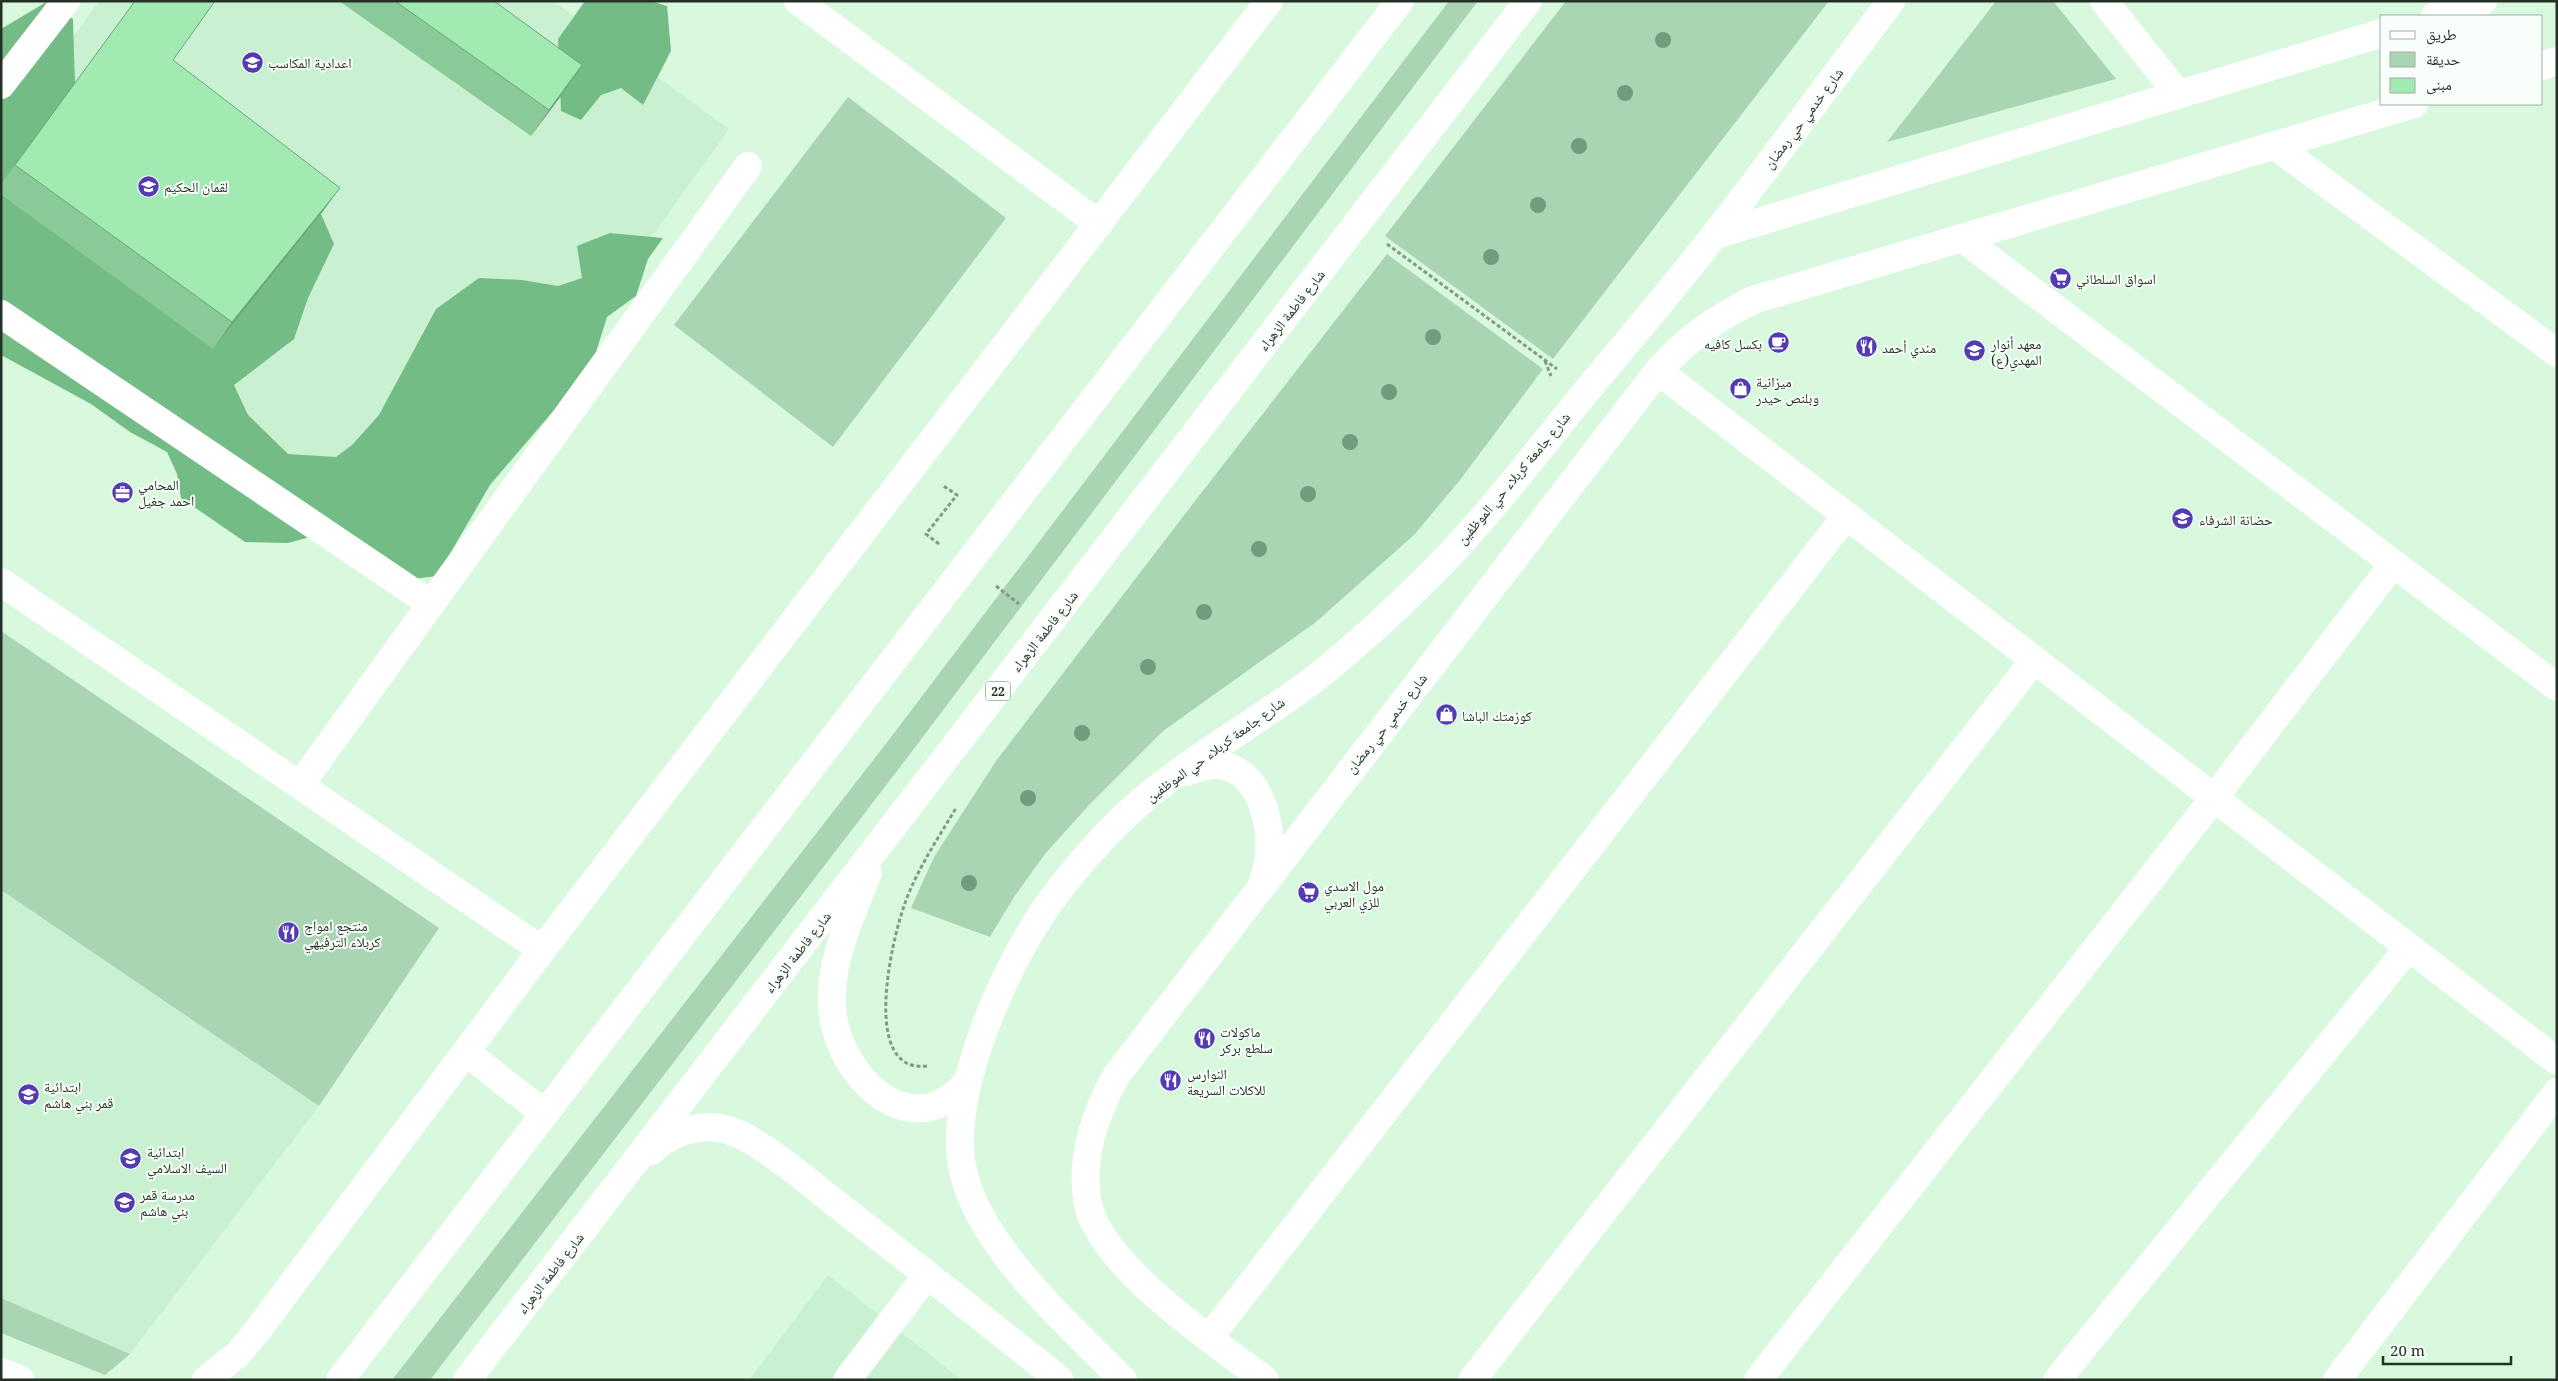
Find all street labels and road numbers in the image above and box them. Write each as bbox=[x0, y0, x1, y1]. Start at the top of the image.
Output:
street label: شارع خدمي حي رمضان bbox=[1759, 64, 1849, 174]
street label: شارع فاطمة الزهراء bbox=[1253, 265, 1330, 355]
street label: شارع جامعة كربلاء حي الموظفين bbox=[1452, 408, 1576, 550]
street label: شارع فاطمة الزهراء bbox=[1006, 586, 1083, 676]
street label: شارع خدمي حي رمضان bbox=[1341, 669, 1433, 779]
road number: 22 bbox=[986, 681, 1010, 700]
street label: شارع جامعة كربلاء حي الموظفين bbox=[1142, 692, 1290, 808]
street label: شارع فاطمة الزهراء bbox=[759, 907, 836, 997]
street label: شارع فاطمة الزهراء bbox=[512, 1228, 589, 1318]

